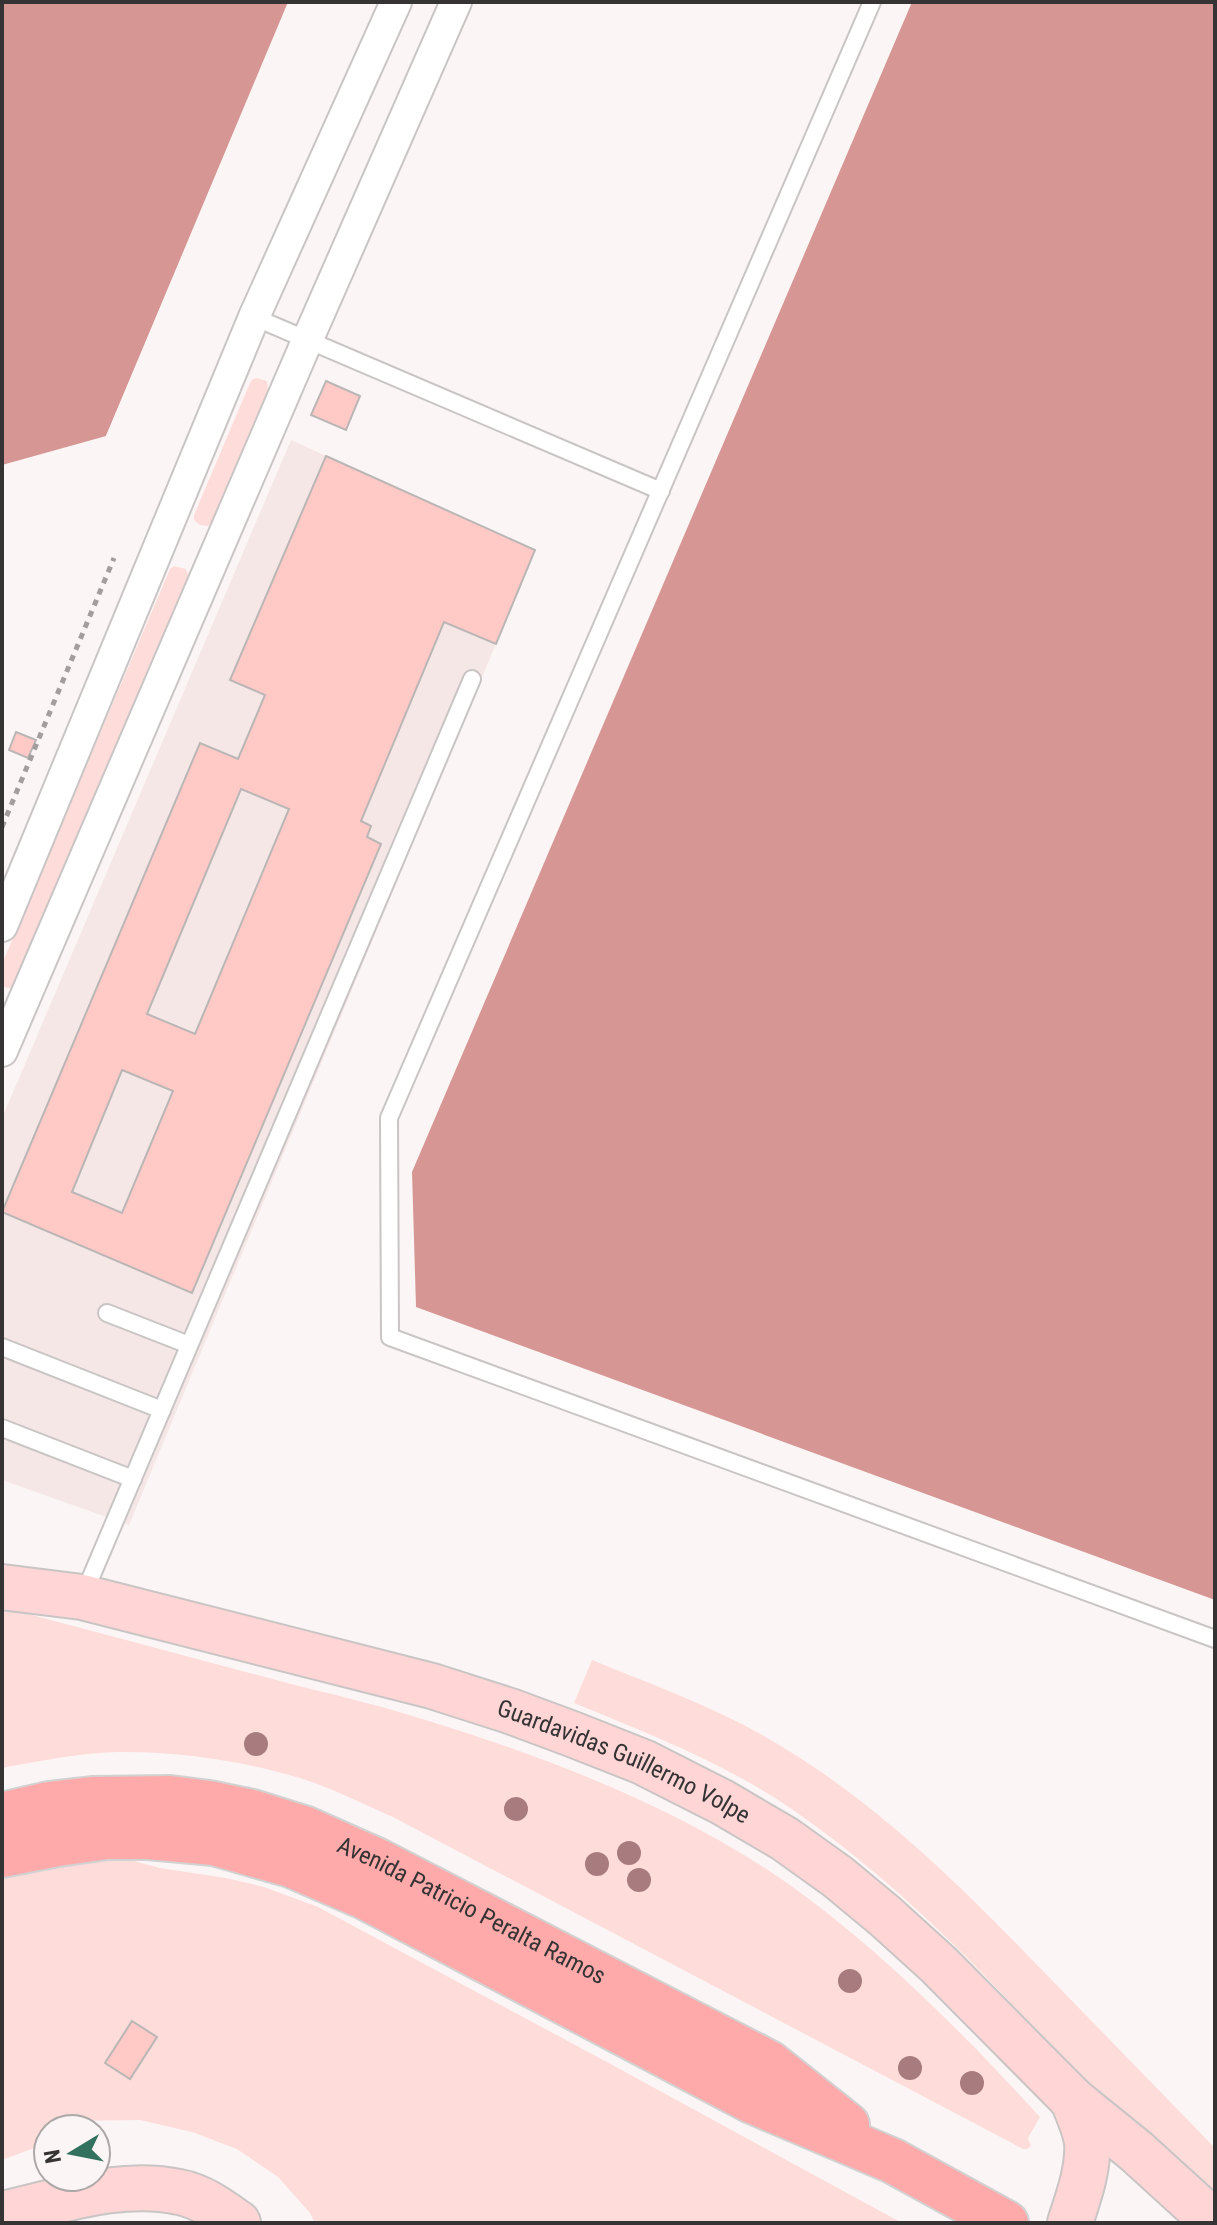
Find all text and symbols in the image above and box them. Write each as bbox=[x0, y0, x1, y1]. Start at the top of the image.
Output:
street label: Guardavidas Guillermo Volpe bbox=[494, 1694, 755, 1829]
street label: Avenida Patricio Peralta Ramos bbox=[333, 1831, 610, 1990]
north arrow bbox=[32, 2113, 112, 2193]
text: N bbox=[39, 2148, 66, 2165]

